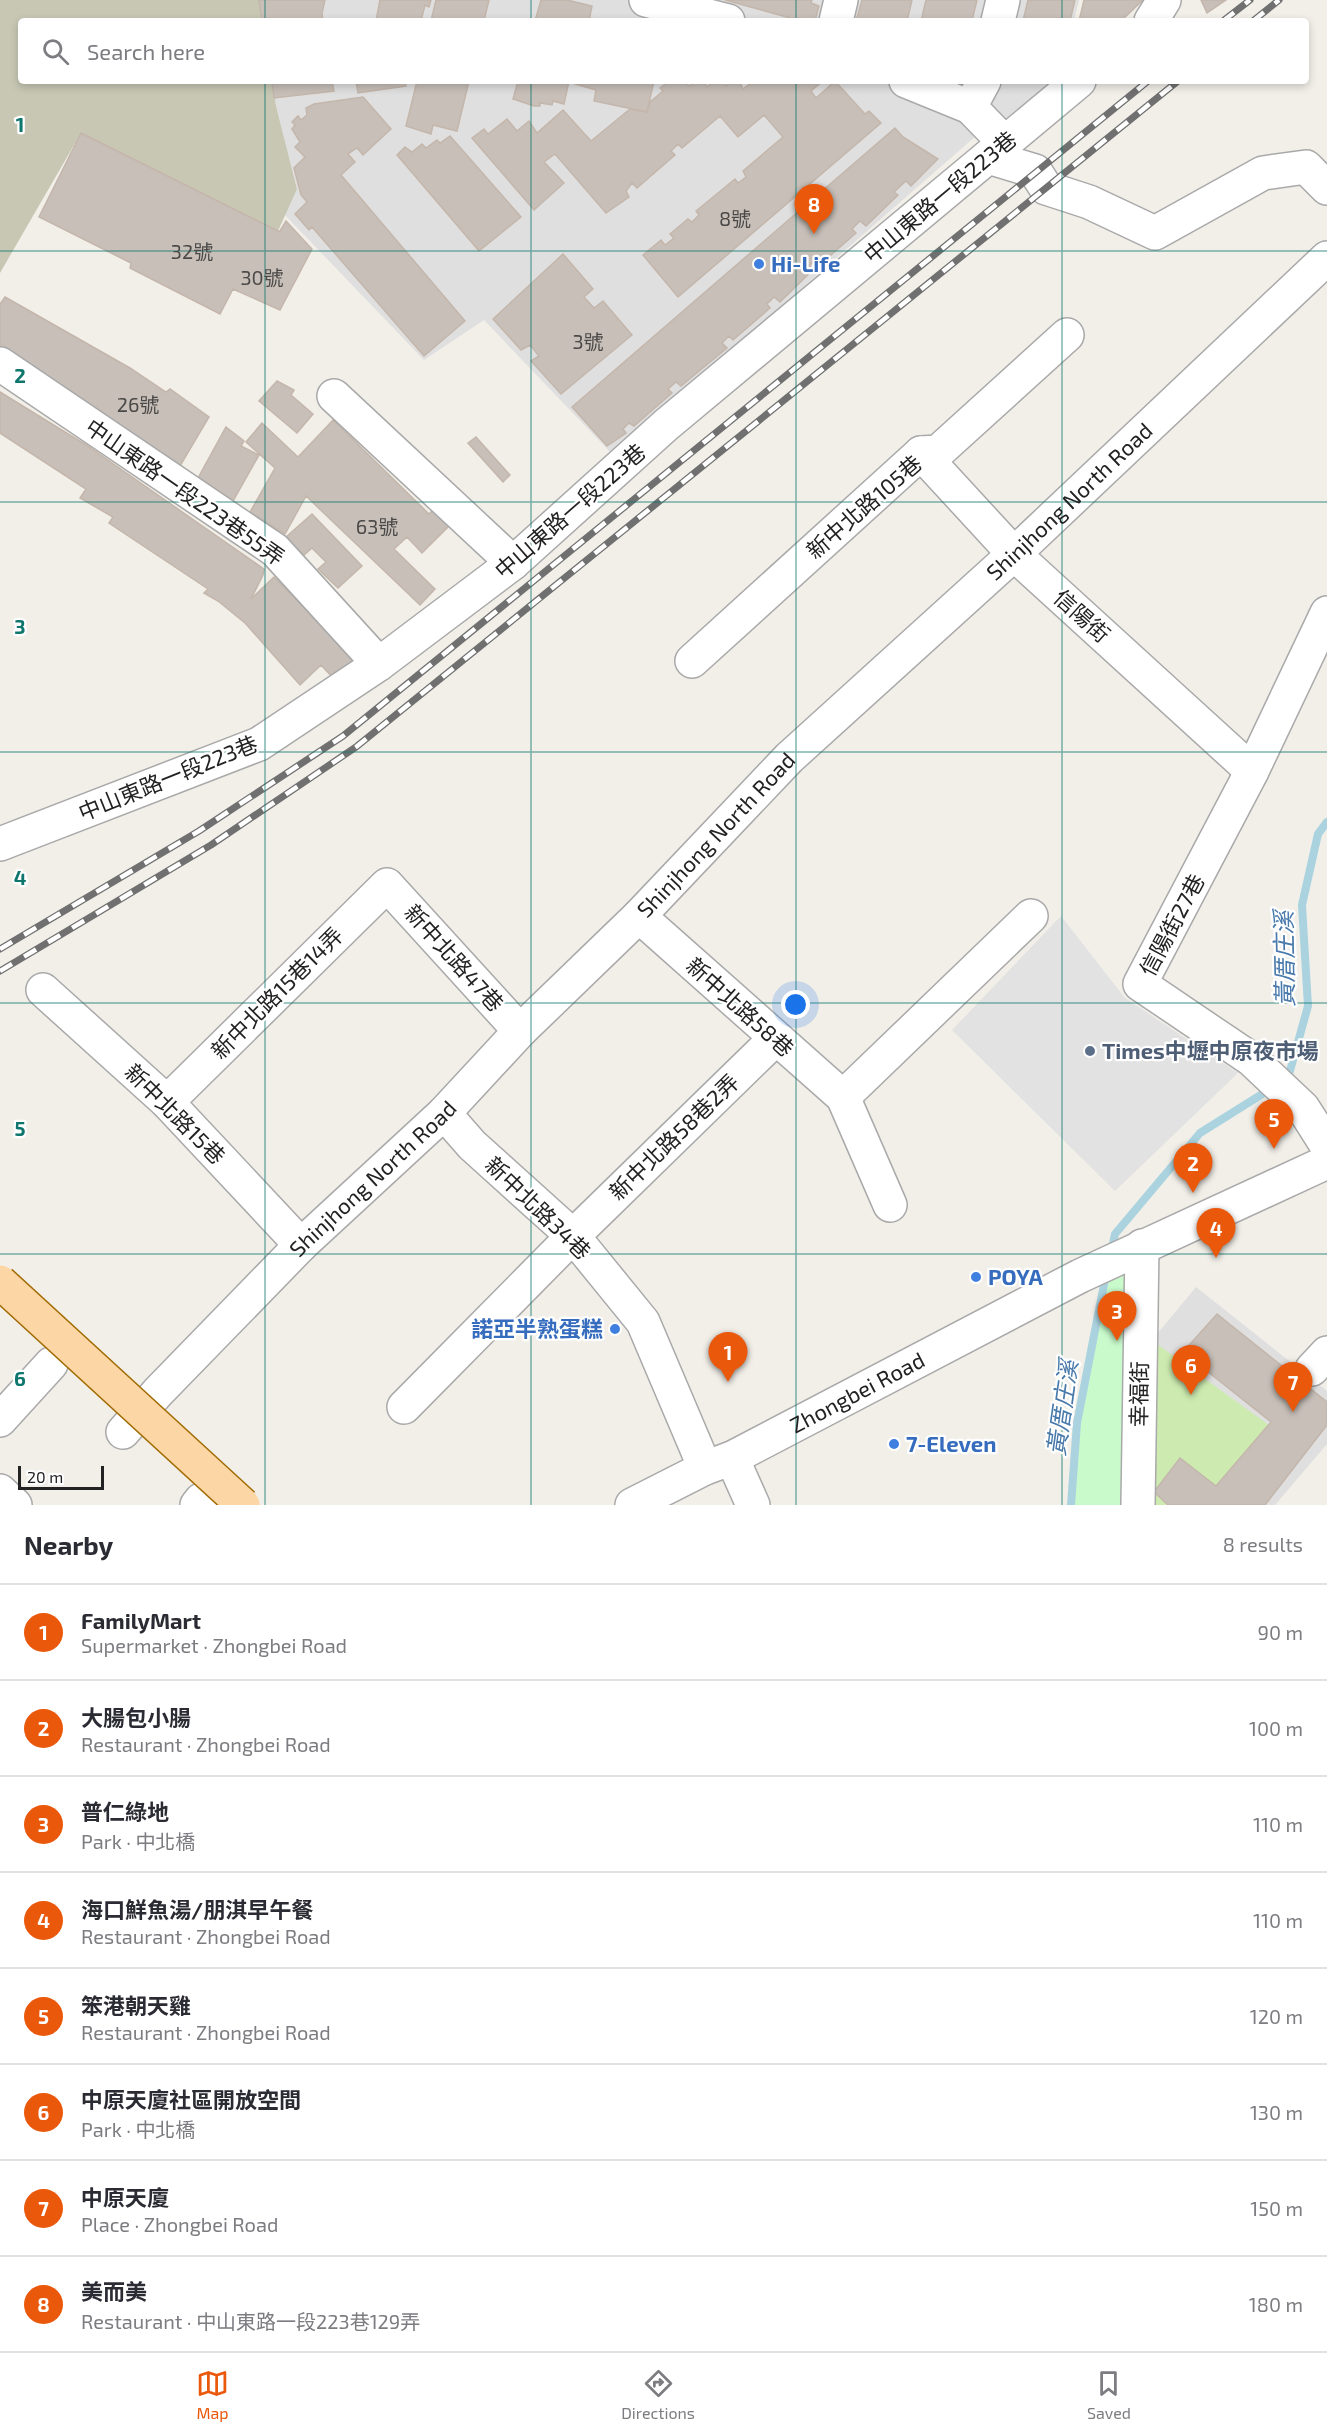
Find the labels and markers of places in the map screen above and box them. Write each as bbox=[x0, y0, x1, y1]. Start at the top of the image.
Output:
pin: 8 bbox=[794, 184, 834, 234]
place label: Hi-Life bbox=[771, 250, 840, 276]
marker: Hi-Life bbox=[752, 257, 766, 271]
place label: Times中壢中原夜市場 bbox=[1102, 1037, 1319, 1063]
marker: Times中壢中原夜市場 bbox=[1083, 1044, 1097, 1058]
pin: 5 bbox=[1254, 1100, 1294, 1149]
pin: 2 bbox=[1174, 1144, 1212, 1193]
pin: 4 bbox=[1196, 1208, 1236, 1258]
place label: POYA bbox=[988, 1263, 1043, 1289]
marker: POYA bbox=[969, 1270, 983, 1284]
pin: 3 bbox=[1098, 1292, 1136, 1341]
place label: 諾亞半熟蛋糕 bbox=[471, 1315, 603, 1341]
marker: 諾亞半熟蛋糕 bbox=[608, 1322, 622, 1336]
pin: 1 bbox=[708, 1332, 748, 1382]
pin: 6 bbox=[1172, 1346, 1210, 1395]
pin: 7 bbox=[1274, 1362, 1312, 1412]
place label: 7-Eleven bbox=[906, 1430, 996, 1456]
marker: 7-Eleven bbox=[887, 1437, 901, 1451]

